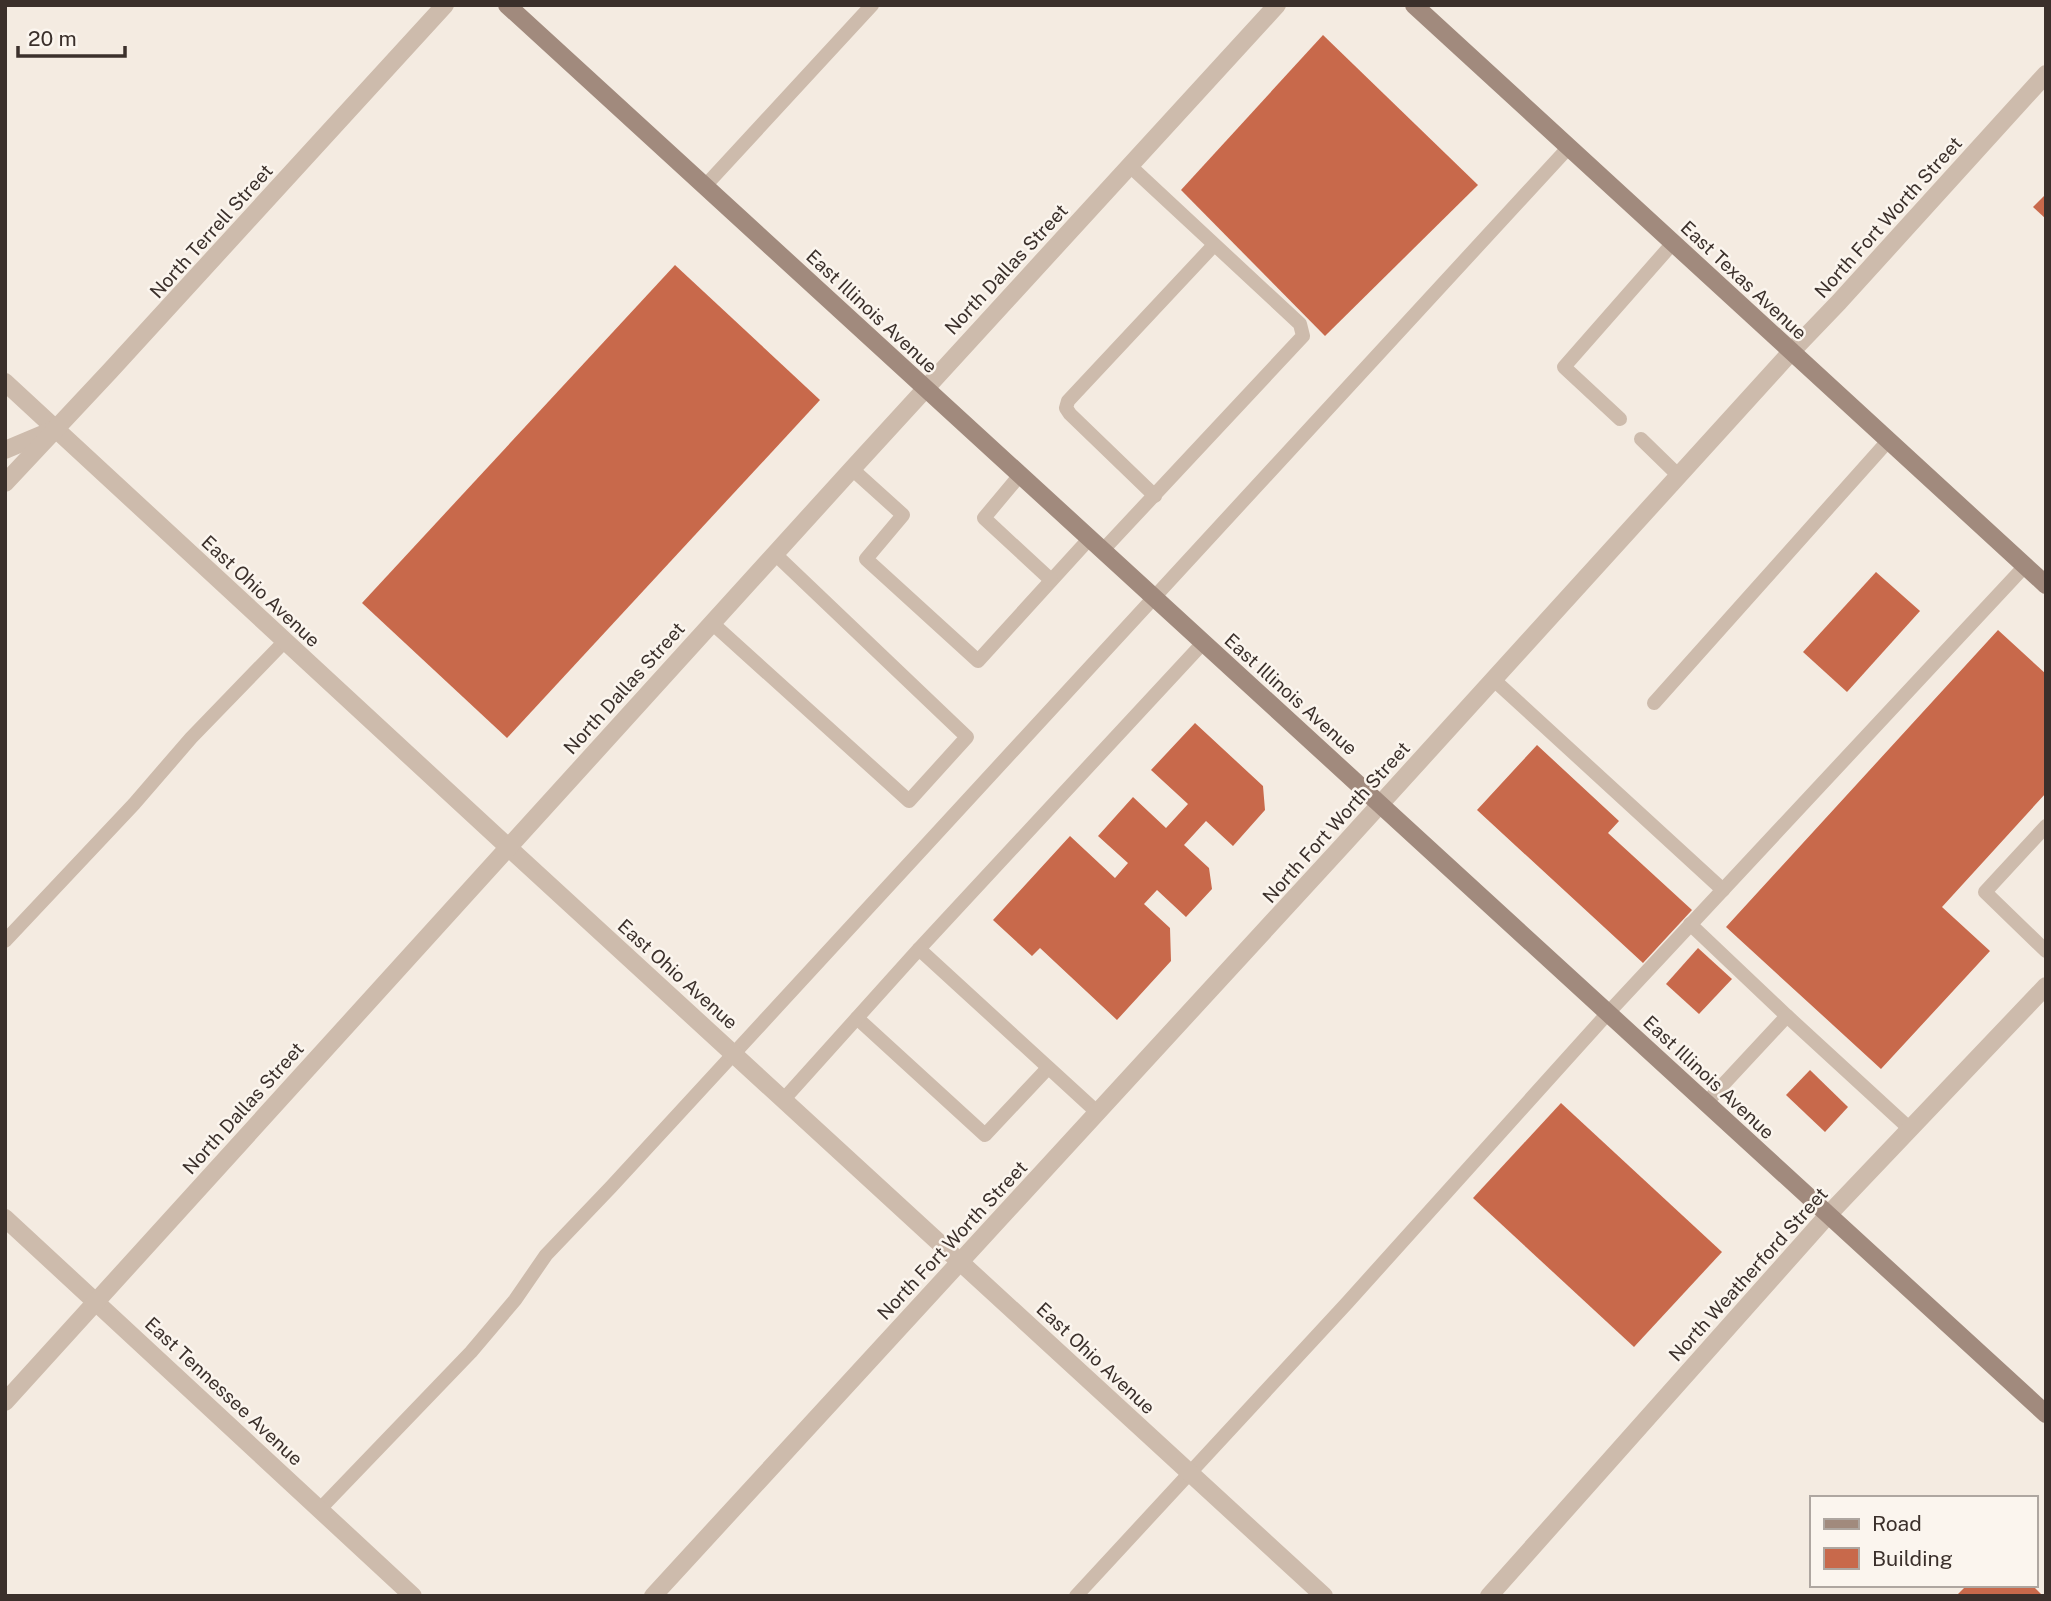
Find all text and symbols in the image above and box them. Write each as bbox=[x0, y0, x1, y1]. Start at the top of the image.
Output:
scale bar bbox=[18, 14, 124, 58]
text: 20 m bbox=[28, 26, 77, 51]
street label: North Fort Worth Street bbox=[1810, 132, 1966, 302]
street label: North Terrell Street bbox=[145, 160, 277, 302]
street label: North Dallas Street bbox=[940, 199, 1072, 339]
street label: East Texas Avenue bbox=[1677, 216, 1811, 344]
street label: East Illinois Avenue bbox=[802, 245, 942, 377]
street label: East Ohio Avenue bbox=[197, 531, 325, 651]
street label: North Dallas Street bbox=[559, 617, 689, 759]
street label: East Illinois Avenue bbox=[1220, 629, 1362, 759]
street label: North Fort Worth Street bbox=[1258, 737, 1414, 907]
street label: East Ohio Avenue bbox=[614, 914, 742, 1034]
street label: East Illinois Avenue bbox=[1639, 1011, 1779, 1143]
street label: North Dallas Street bbox=[178, 1037, 308, 1179]
street label: North Fort Worth Street bbox=[873, 1156, 1031, 1324]
street label: North Weatherford Street bbox=[1664, 1183, 1832, 1365]
street label: East Ohio Avenue bbox=[1032, 1298, 1160, 1418]
street label: East Tennessee Avenue bbox=[141, 1312, 307, 1470]
legend bbox=[1810, 1496, 2037, 1587]
text: Road bbox=[1872, 1511, 1922, 1536]
text: Building bbox=[1872, 1546, 1953, 1571]

